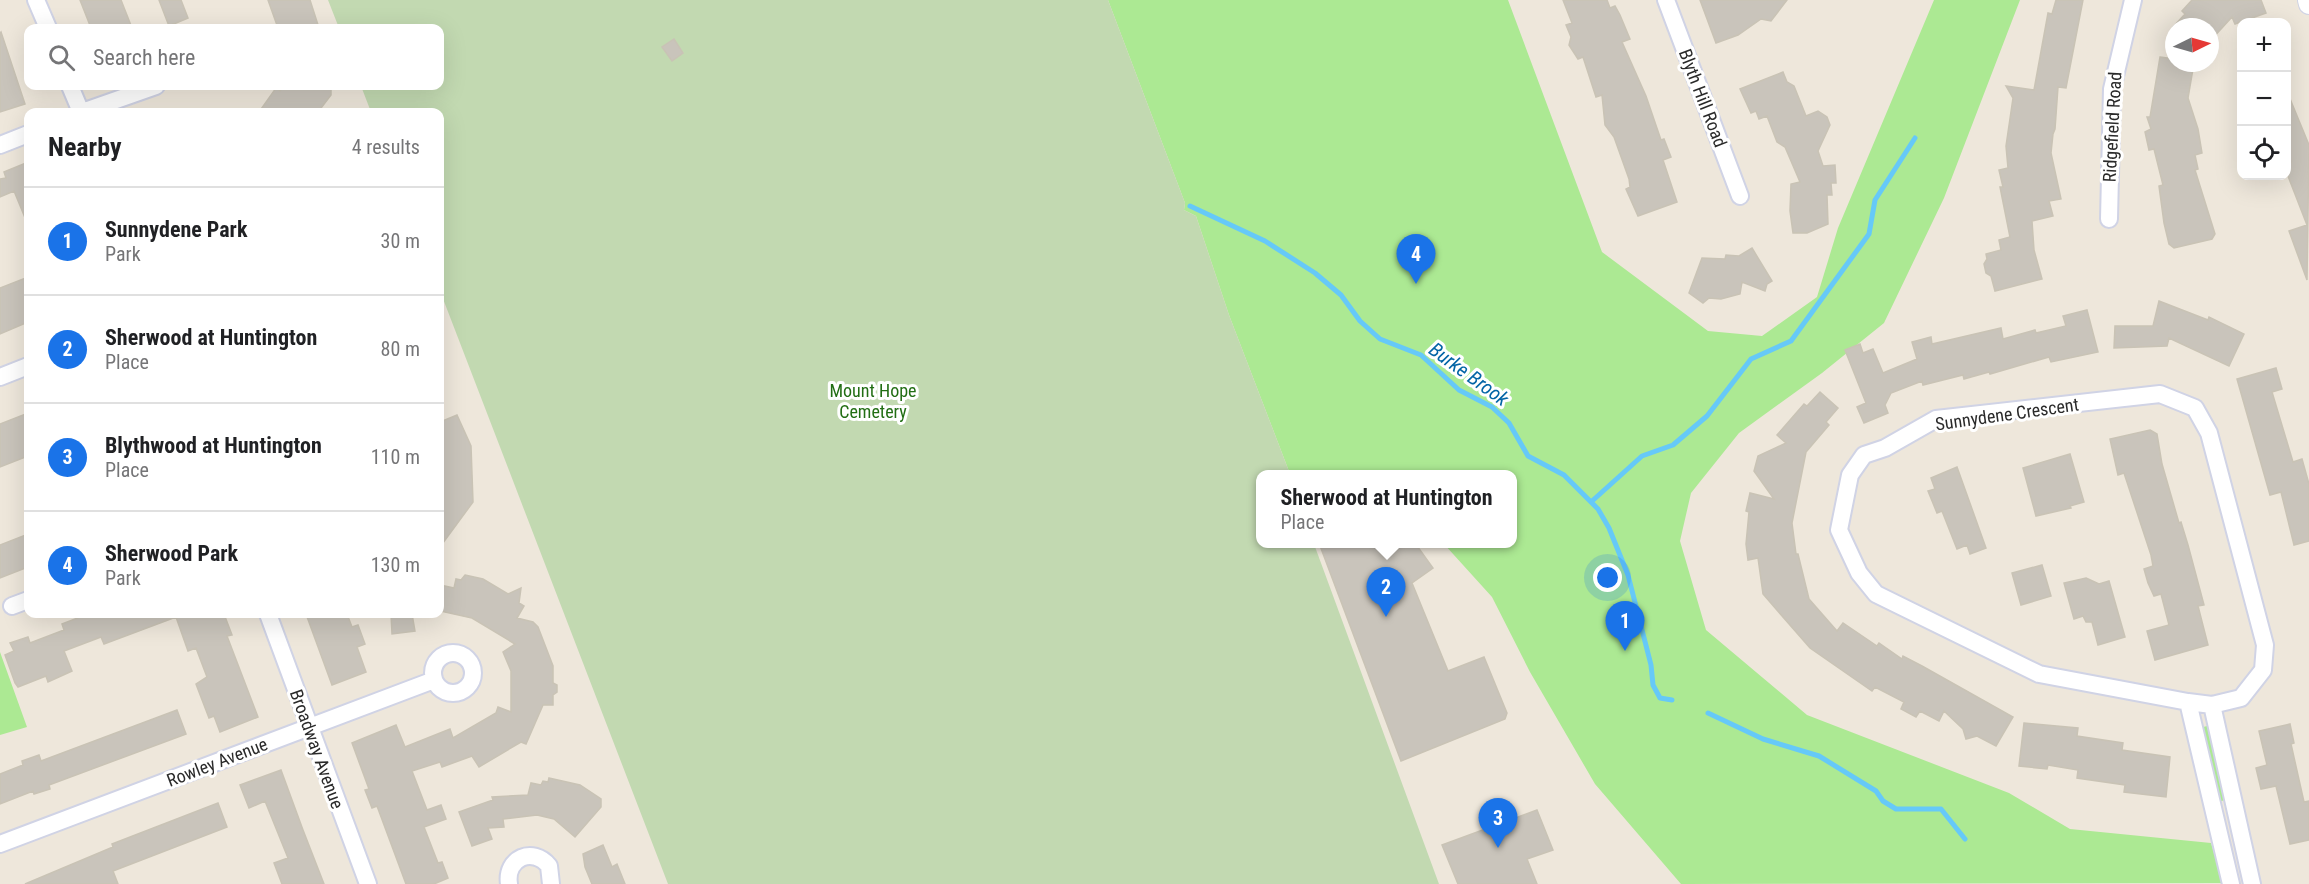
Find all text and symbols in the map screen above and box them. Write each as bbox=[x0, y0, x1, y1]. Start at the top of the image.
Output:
north arrow bbox=[2165, 18, 2219, 72]
map controls bbox=[2237, 18, 2291, 180]
button: + bbox=[2237, 18, 2291, 72]
search box bbox=[24, 24, 444, 90]
icon: search bbox=[45, 41, 78, 74]
text: Search here bbox=[93, 45, 195, 70]
street label: Blyth Hill Road bbox=[1675, 46, 1731, 150]
street label: Ridgefield Road bbox=[2099, 71, 2125, 183]
button: − bbox=[2237, 72, 2291, 126]
button: locate bbox=[2237, 126, 2291, 180]
text: Nearby bbox=[48, 132, 122, 162]
text: 4 results bbox=[352, 135, 420, 159]
text: Sunnydene Park bbox=[105, 217, 247, 242]
text: 1 bbox=[62, 229, 73, 253]
text: 30 m bbox=[381, 229, 420, 253]
pin: 4 bbox=[1396, 234, 1436, 284]
text: Park bbox=[105, 242, 141, 266]
text: Sherwood at Huntington bbox=[105, 325, 317, 350]
text: 2 bbox=[62, 337, 73, 361]
text: 80 m bbox=[381, 337, 420, 361]
water label: Burke Brook bbox=[1424, 337, 1515, 412]
text: Place bbox=[105, 350, 149, 374]
park label: Mount Hope Cemetery bbox=[829, 380, 917, 422]
street label: Sunnydene Crescent bbox=[1934, 394, 2080, 434]
text: Blythwood at Huntington bbox=[105, 433, 322, 458]
text: 3 bbox=[62, 445, 73, 469]
text: 110 m bbox=[371, 445, 420, 469]
text: Place bbox=[105, 458, 149, 482]
popup bbox=[1256, 470, 1517, 548]
text: Sherwood at Huntington bbox=[1280, 485, 1493, 510]
text: Place bbox=[1280, 510, 1324, 534]
text: Sherwood Park bbox=[105, 541, 238, 566]
text: 4 bbox=[62, 553, 73, 577]
text: 130 m bbox=[371, 553, 420, 577]
your location bbox=[1593, 563, 1622, 592]
text: Park bbox=[105, 566, 141, 590]
pin: 2 bbox=[1366, 568, 1406, 617]
pin: 1 bbox=[1606, 602, 1644, 651]
street label: Broadway Avenue bbox=[286, 687, 348, 811]
street label: Rowley Avenue bbox=[164, 733, 270, 791]
pin: 3 bbox=[1478, 798, 1518, 848]

